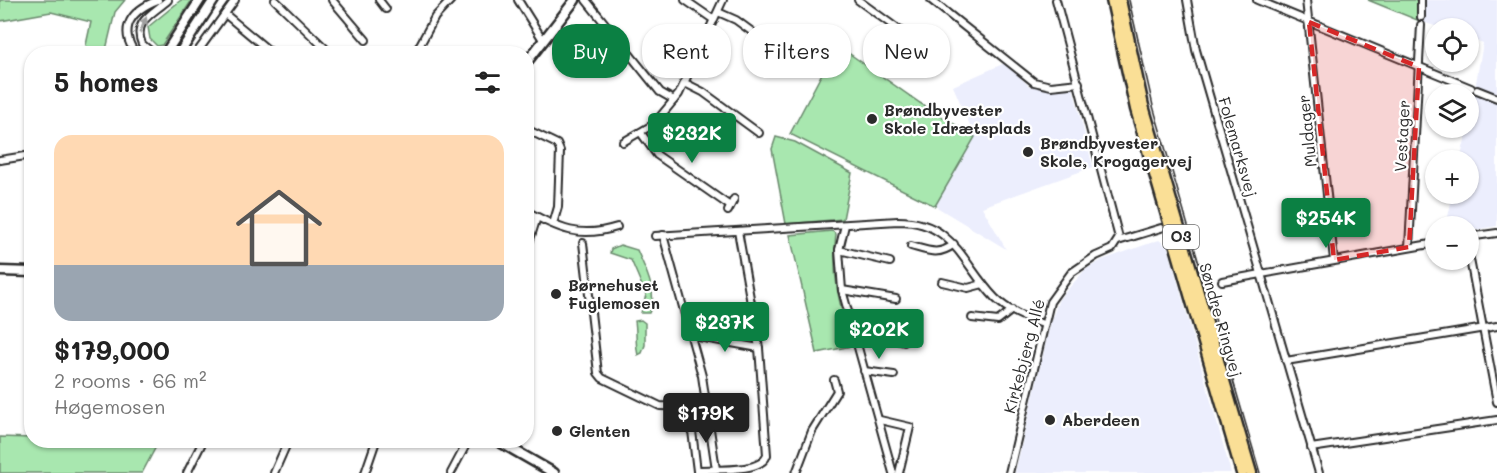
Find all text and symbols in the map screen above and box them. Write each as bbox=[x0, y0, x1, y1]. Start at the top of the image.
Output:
one-way arrow bbox=[138, 16, 148, 34]
map controls bbox=[1425, 18, 1479, 270]
button: locate bbox=[1425, 18, 1479, 72]
chip: Buy bbox=[552, 24, 630, 78]
chip: Rent bbox=[642, 24, 731, 78]
chip: Filters bbox=[743, 24, 851, 78]
chip: New bbox=[863, 24, 950, 78]
text: 5 homes bbox=[54, 65, 159, 99]
icon: filters bbox=[471, 66, 504, 99]
button: layers bbox=[1425, 84, 1479, 138]
street label: Folemarksvej bbox=[1214, 94, 1263, 199]
street label: Muldager bbox=[1292, 94, 1321, 168]
place label: Brøndbyvester Skole Idrætsplads bbox=[884, 99, 1031, 138]
street label: Vestager bbox=[1389, 99, 1414, 173]
marker: Brøndbyvester Skole Idrætsplads bbox=[865, 112, 879, 126]
pin: $232K bbox=[650, 113, 734, 164]
text: $232K bbox=[662, 119, 722, 145]
place label: Brøndbyvester Skole, Krogagervej bbox=[1040, 132, 1192, 171]
marker: Brøndbyvester Skole, Krogagervej bbox=[1021, 145, 1035, 159]
button: + bbox=[1425, 150, 1479, 204]
icon: home bbox=[225, 174, 333, 282]
pin: $254K bbox=[1284, 198, 1368, 249]
text: $254K bbox=[1295, 204, 1357, 230]
button: − bbox=[1425, 216, 1479, 270]
road number: O3 bbox=[1163, 225, 1199, 249]
street label: Søndre Ringvej bbox=[1195, 260, 1248, 379]
place label: Børnehuset Fuglemosen bbox=[568, 274, 660, 313]
marker: Børnehuset Fuglemosen bbox=[549, 287, 563, 301]
street label: Kirkebjerg Allé bbox=[998, 296, 1049, 416]
pin: $237K bbox=[683, 302, 767, 353]
text: $237K bbox=[695, 308, 755, 334]
pin: $202K bbox=[837, 309, 921, 360]
text: $202K bbox=[849, 315, 909, 341]
text: $179,000 bbox=[54, 333, 170, 367]
text: 2 rooms · 66 m² bbox=[54, 367, 207, 393]
text: Høgemosen bbox=[54, 393, 165, 419]
pin: $179K bbox=[664, 393, 748, 444]
text: $179K bbox=[677, 399, 735, 425]
place label: Aberdeen bbox=[1062, 409, 1140, 430]
marker: Aberdeen bbox=[1043, 413, 1057, 427]
place label: Glenten bbox=[569, 420, 630, 441]
marker: Glenten bbox=[550, 424, 564, 438]

